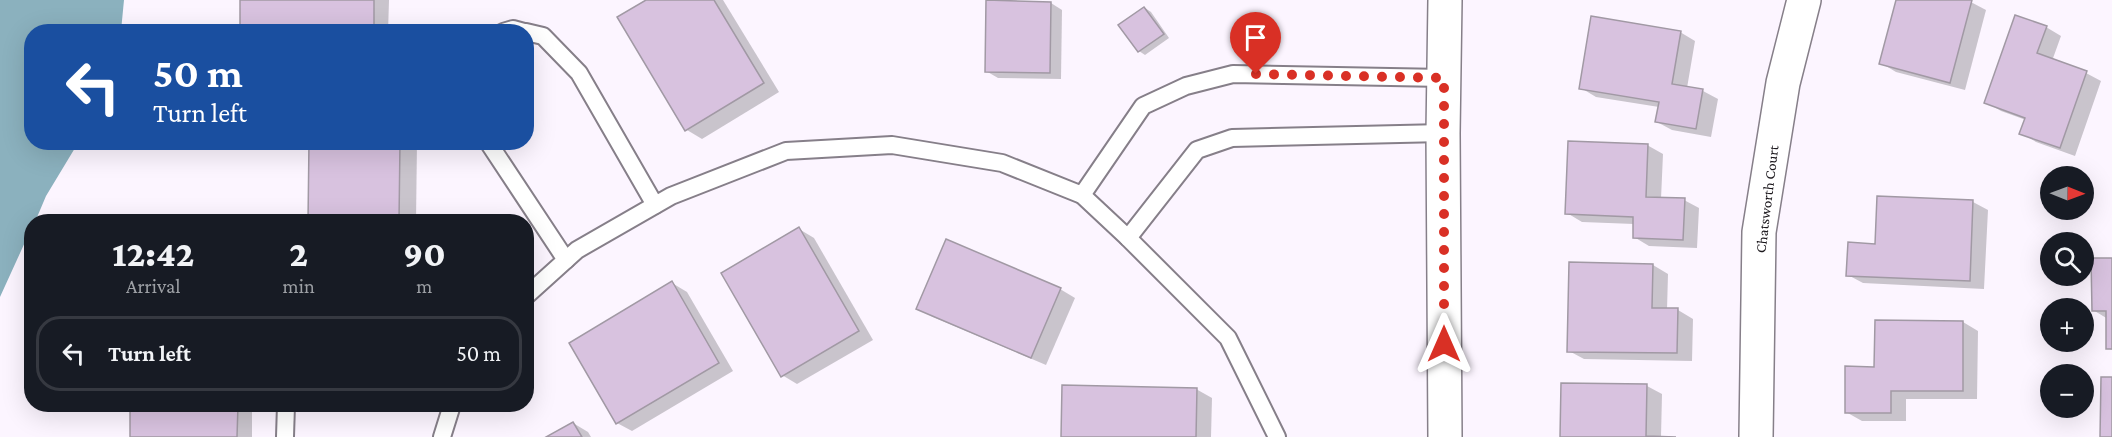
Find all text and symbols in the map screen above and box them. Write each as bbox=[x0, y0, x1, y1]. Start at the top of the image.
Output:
pin bbox=[1230, 12, 1281, 74]
icon: arrive bbox=[1239, 21, 1272, 54]
icon: left bbox=[54, 48, 132, 126]
text: 50 m bbox=[153, 49, 243, 96]
text: Turn left bbox=[153, 98, 247, 128]
street label: Chatsworth Court bbox=[1752, 143, 1782, 254]
north arrow bbox=[2040, 166, 2094, 220]
map controls bbox=[2040, 166, 2094, 418]
button: search bbox=[2040, 232, 2094, 286]
text: 12:42 bbox=[112, 234, 194, 274]
text: 2 bbox=[289, 234, 308, 274]
text: 90 bbox=[403, 234, 446, 274]
text: Arrival bbox=[126, 275, 181, 297]
text: min bbox=[283, 275, 315, 297]
text: m bbox=[416, 275, 432, 297]
button: + bbox=[2040, 298, 2094, 352]
position arrow bbox=[1412, 312, 1476, 376]
icon: left bbox=[57, 337, 90, 370]
text: Turn left bbox=[108, 341, 191, 366]
text: 50 m bbox=[456, 341, 501, 366]
button: − bbox=[2040, 364, 2094, 418]

